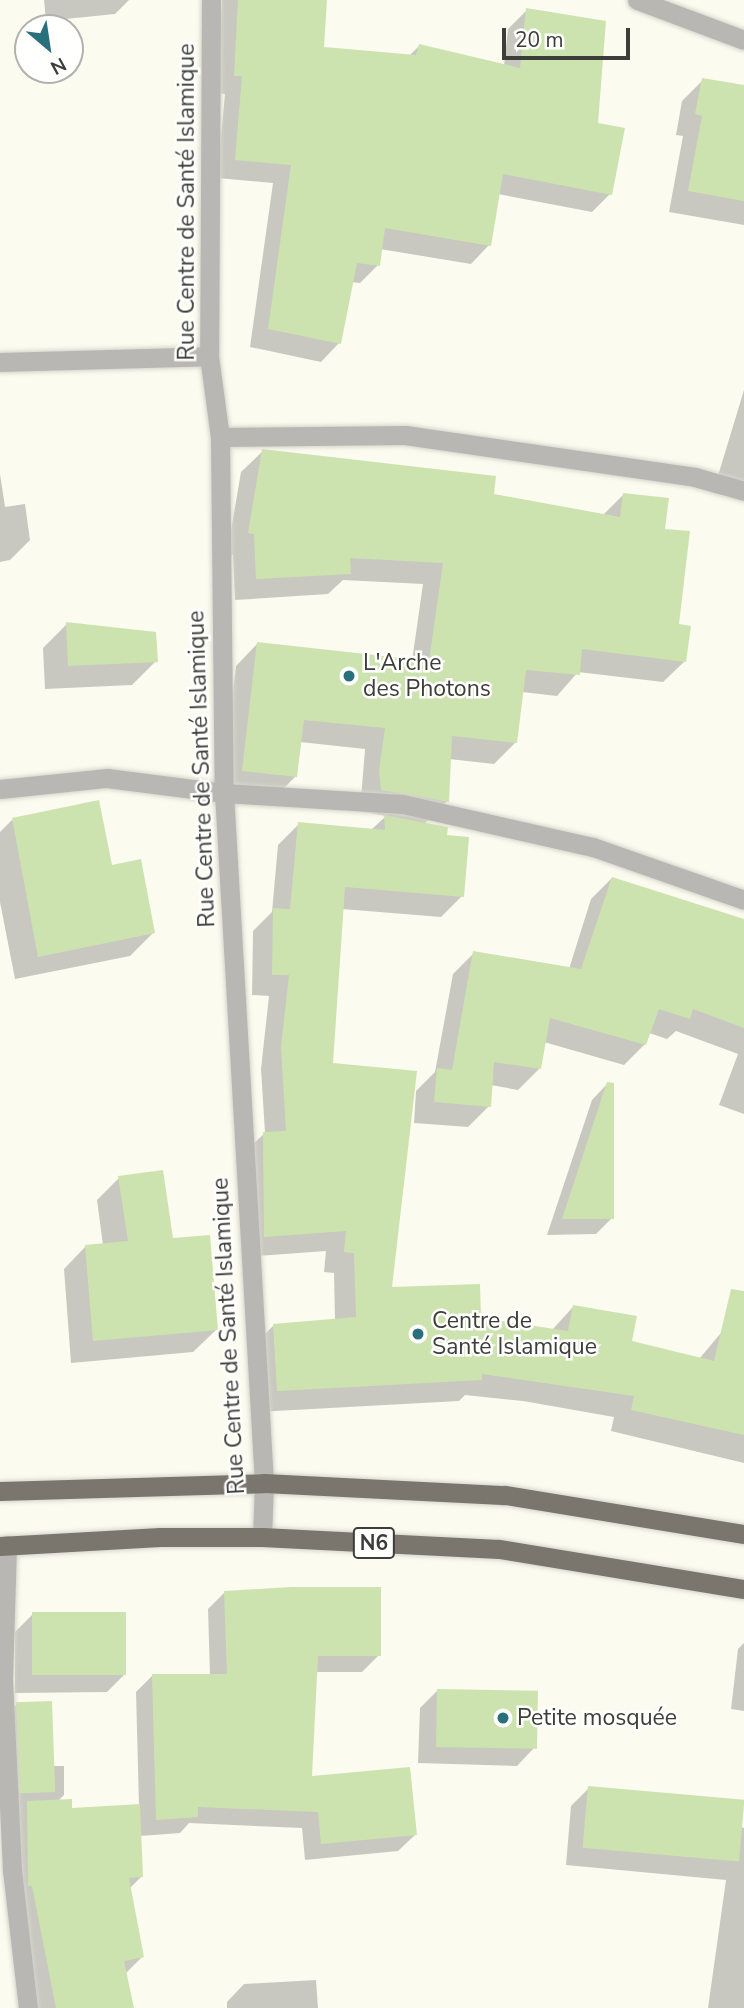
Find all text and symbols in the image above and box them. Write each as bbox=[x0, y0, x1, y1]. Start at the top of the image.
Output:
north arrow bbox=[14, 14, 84, 84]
scale bar bbox=[506, 14, 634, 58]
text: 20 m bbox=[515, 26, 564, 54]
street label: Rue Centre de Santé Islamique bbox=[173, 43, 201, 361]
text: N bbox=[46, 51, 71, 80]
street label: Rue Centre de Santé Islamique bbox=[183, 610, 221, 928]
place label: L'Arche des Photons bbox=[363, 649, 491, 703]
marker: L'Arche des Photons bbox=[341, 668, 357, 684]
street label: Rue Centre de Santé Islamique bbox=[207, 1177, 251, 1495]
place label: Centre de Santé Islamique bbox=[432, 1307, 597, 1361]
marker: Centre de Santé Islamique bbox=[410, 1326, 426, 1342]
road number: N6 bbox=[351, 1526, 397, 1560]
place label: Petite mosquée bbox=[517, 1704, 677, 1732]
marker: Petite mosquée bbox=[495, 1710, 511, 1726]

